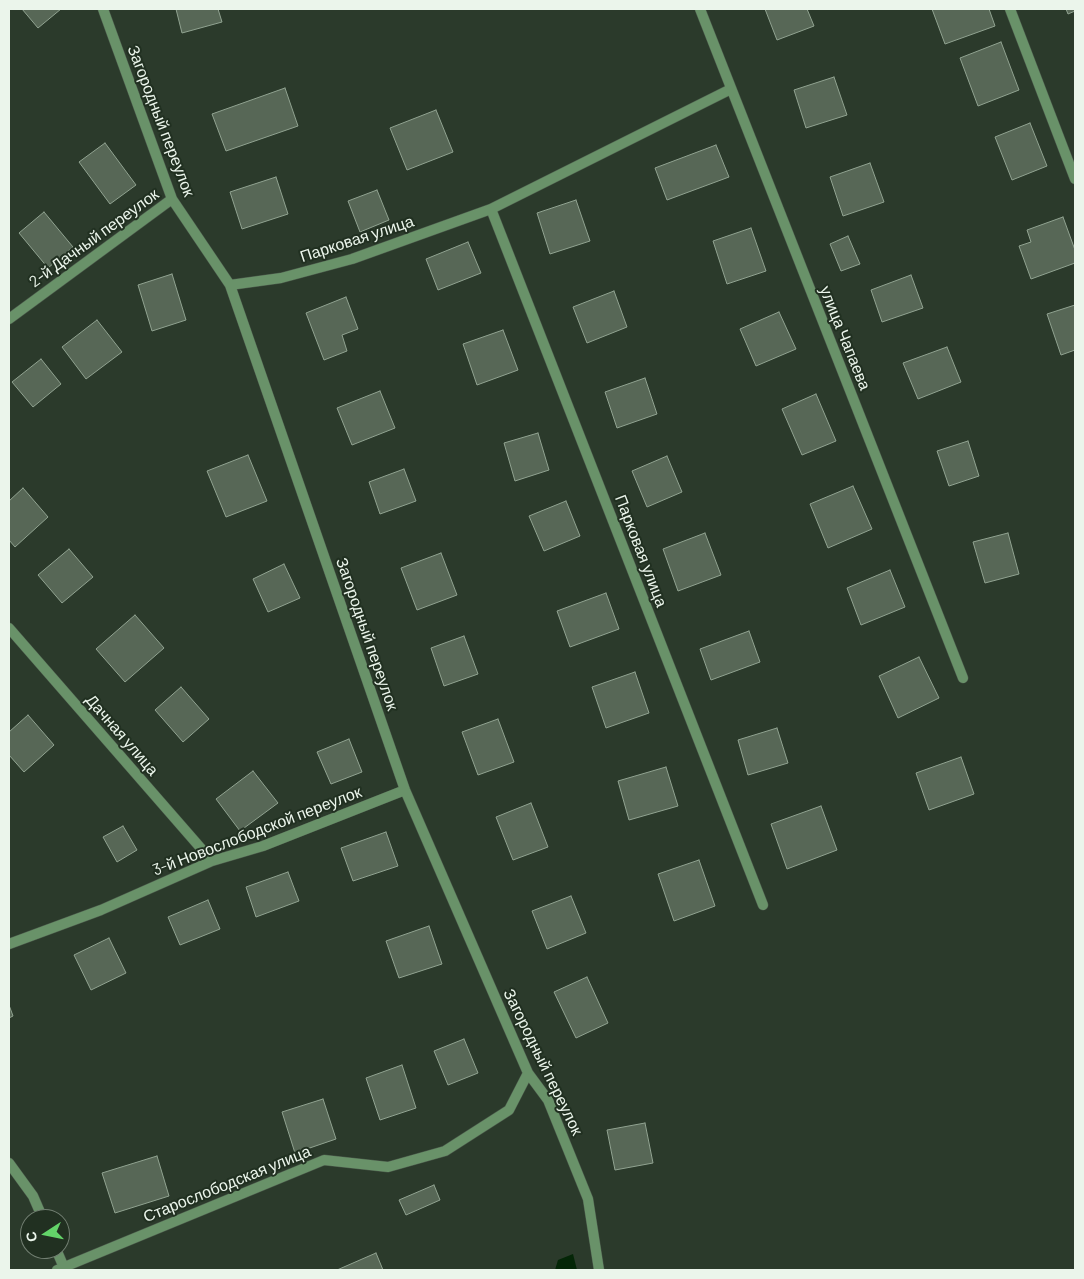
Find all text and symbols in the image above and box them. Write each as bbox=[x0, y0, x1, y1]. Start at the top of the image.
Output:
street label: Загородный переулок bbox=[123, 43, 199, 199]
street label: 2-й Дачный переулок bbox=[25, 185, 163, 291]
street label: Парковая улица bbox=[298, 212, 416, 266]
street label: улица Чапаева bbox=[815, 283, 875, 393]
street label: Парковая улица bbox=[611, 492, 671, 610]
street label: Загородный переулок bbox=[332, 555, 402, 713]
street label: Дачная улица bbox=[82, 690, 162, 780]
street label: 3-й Новослободской переулок bbox=[150, 782, 364, 880]
street label: Загородный переулок bbox=[499, 986, 587, 1138]
street label: Старослободская улица bbox=[140, 1142, 314, 1226]
north arrow bbox=[20, 1209, 70, 1259]
text: С bbox=[21, 1230, 40, 1243]

